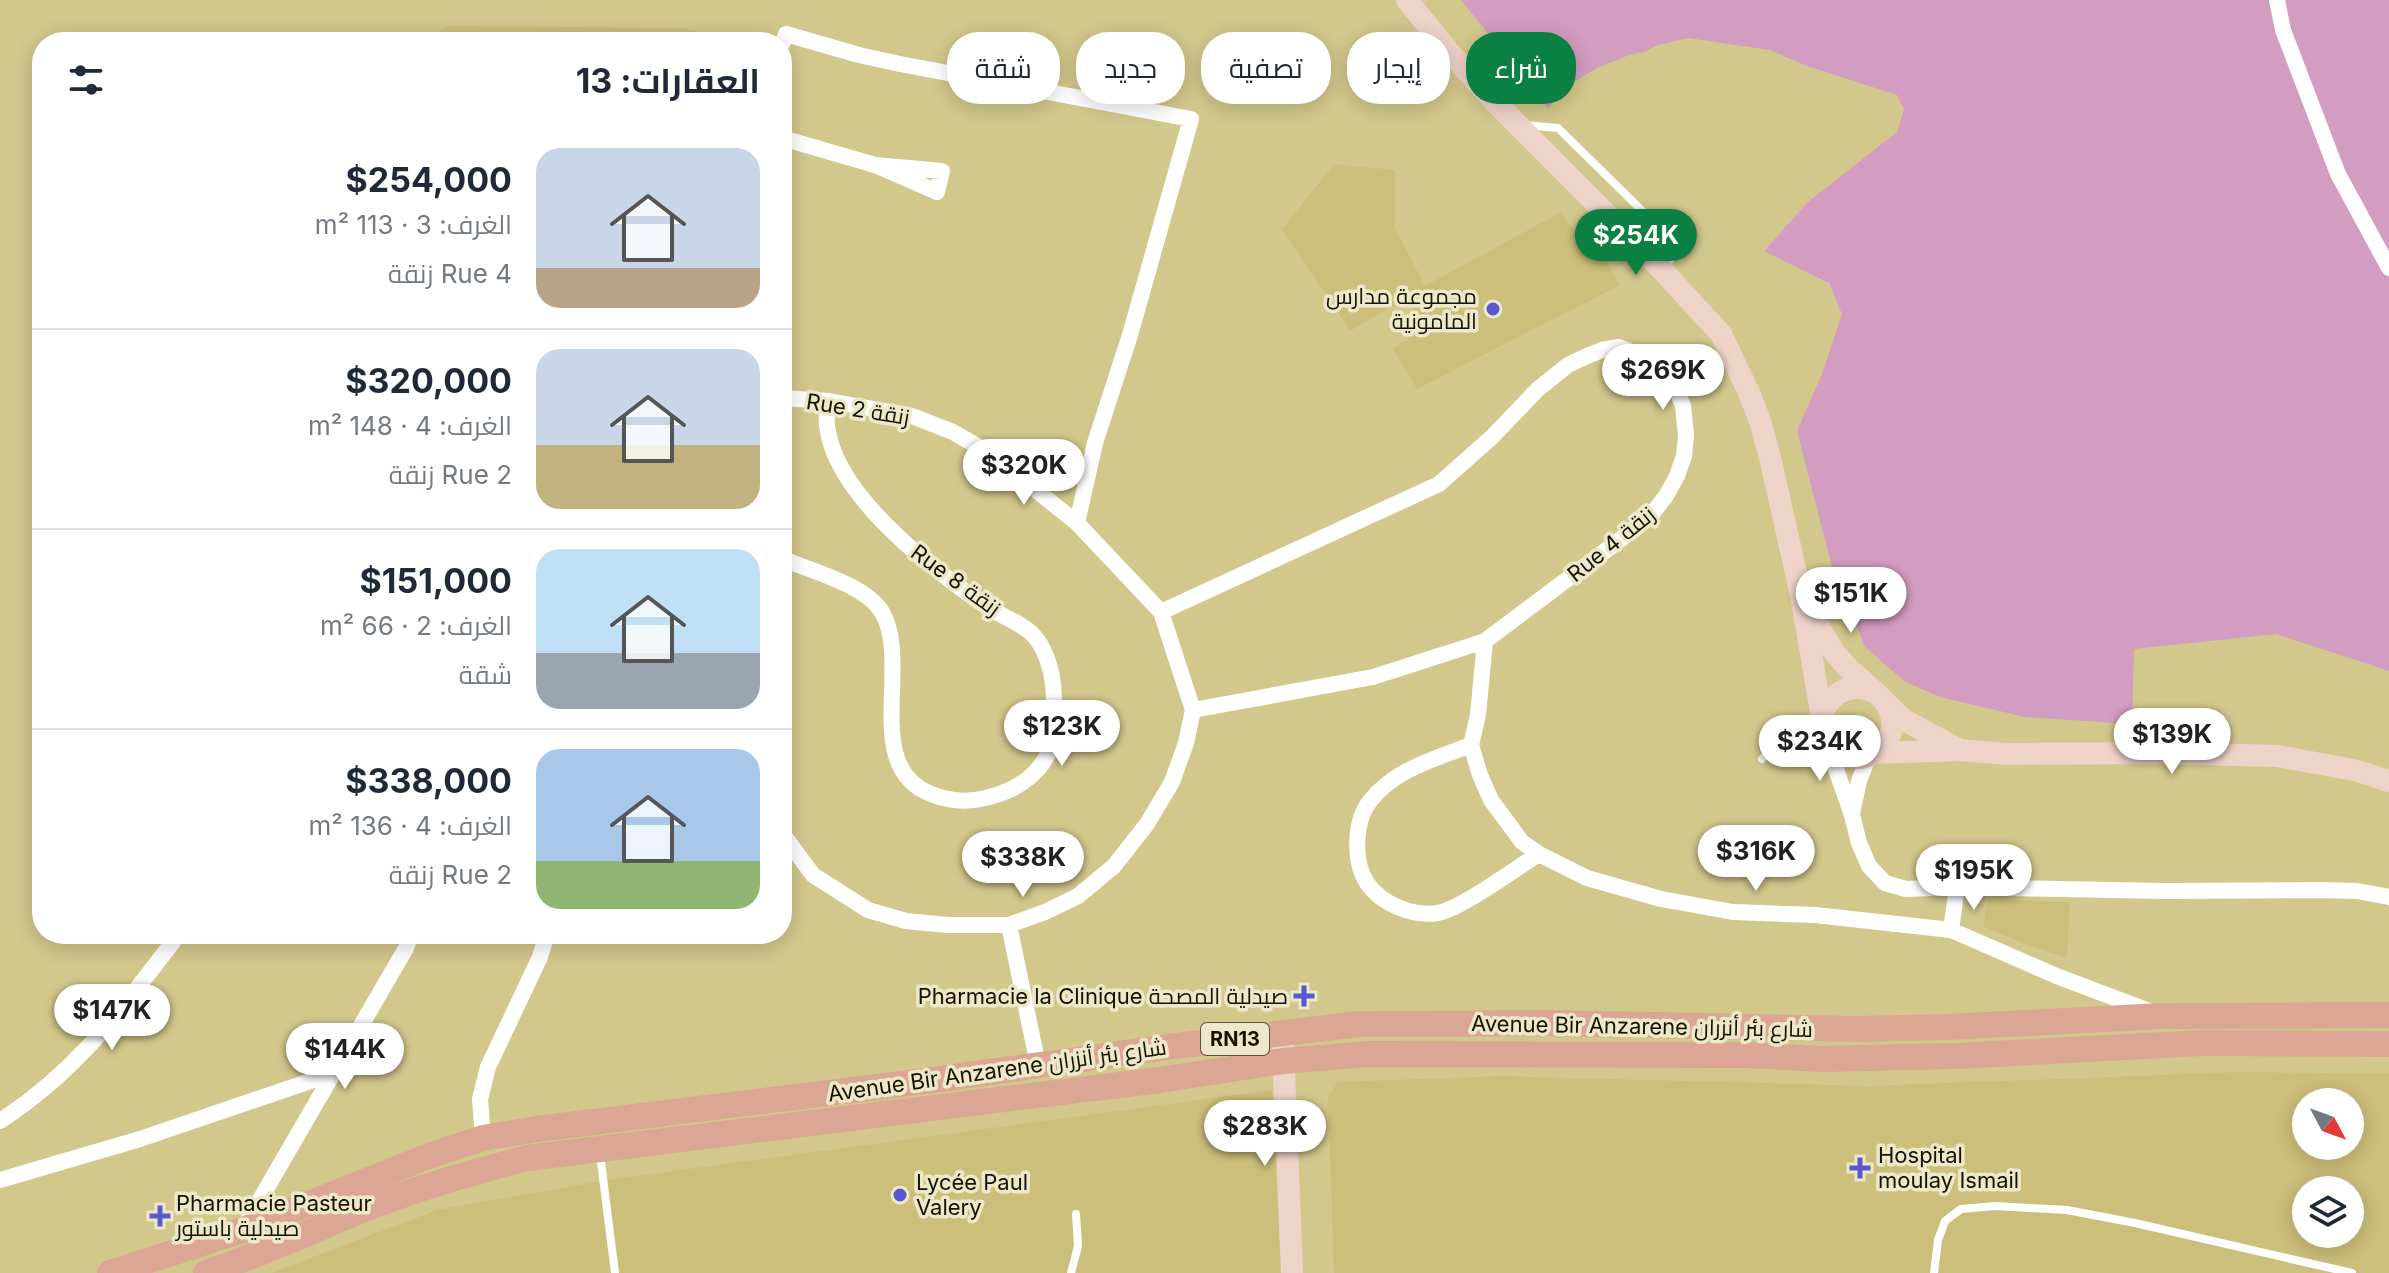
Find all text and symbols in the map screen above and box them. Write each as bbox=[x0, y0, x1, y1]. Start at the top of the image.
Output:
chip: شقة bbox=[947, 32, 1060, 104]
chip: جديد bbox=[1076, 32, 1185, 104]
chip: تصفية bbox=[1201, 32, 1331, 104]
chip: إيجار bbox=[1347, 32, 1450, 104]
chip: شراء bbox=[1466, 32, 1576, 104]
icon: filters bbox=[64, 58, 108, 102]
text: العقارات: 13 bbox=[576, 60, 760, 101]
text: $254,000 bbox=[346, 159, 512, 200]
icon: home bbox=[600, 180, 696, 276]
text: الغرف: 3 · 113 m² bbox=[315, 209, 512, 240]
pin: $254K bbox=[1580, 209, 1692, 277]
text: $254K bbox=[1593, 219, 1679, 250]
text: Rue 4 زنقة bbox=[388, 258, 512, 289]
place label: مجموعة مدارس المامونية bbox=[1326, 283, 1477, 334]
marker: مجموعة مدارس المامونية bbox=[1484, 300, 1502, 318]
pin: $269K bbox=[1607, 344, 1719, 412]
text: $269K bbox=[1620, 354, 1706, 385]
text: $320,000 bbox=[345, 360, 512, 401]
icon: home bbox=[600, 381, 696, 477]
street label: Rue 2 زنقة bbox=[804, 388, 912, 430]
text: الغرف: 4 · 148 m² bbox=[308, 410, 512, 441]
pin: $320K bbox=[968, 439, 1080, 507]
text: $320K bbox=[981, 449, 1067, 480]
text: Rue 2 زنقة bbox=[389, 459, 512, 490]
street label: Rue 4 زنقة bbox=[1562, 501, 1660, 587]
street label: Rue 8 زنقة bbox=[906, 539, 1006, 621]
text: $151,000 bbox=[360, 560, 512, 601]
pin: $151K bbox=[1795, 567, 1907, 635]
text: $151K bbox=[1814, 577, 1888, 608]
icon: home bbox=[600, 581, 696, 677]
text: الغرف: 2 · 66 m² bbox=[320, 610, 512, 641]
text: شقة bbox=[459, 659, 512, 690]
pin: $123K bbox=[1006, 700, 1118, 768]
pin: $139K bbox=[2116, 708, 2228, 776]
text: $123K bbox=[1022, 710, 1102, 741]
pin: $234K bbox=[1764, 715, 1876, 783]
text: $139K bbox=[2132, 718, 2212, 749]
text: $234K bbox=[1777, 725, 1863, 756]
text: $338,000 bbox=[345, 760, 512, 801]
icon: home bbox=[600, 781, 696, 877]
text: الغرف: 4 · 136 m² bbox=[309, 810, 512, 841]
pin: $316K bbox=[1700, 825, 1812, 893]
pin: $338K bbox=[967, 831, 1079, 899]
text: $316K bbox=[1716, 835, 1796, 866]
text: $338K bbox=[980, 841, 1066, 872]
pin: $195K bbox=[1918, 844, 2030, 912]
text: $195K bbox=[1934, 854, 2014, 885]
text: Rue 2 زنقة bbox=[389, 859, 512, 890]
place label: Pharmacie la Clinique صيدلية المصحة bbox=[918, 983, 1288, 1009]
pin: $147K bbox=[56, 984, 168, 1052]
marker: Pharmacie la Clinique صيدلية المصحة bbox=[1295, 987, 1313, 1005]
text: $147K bbox=[72, 994, 152, 1025]
street label: Avenue Bir Anzarene شارع بئر أنزران bbox=[1471, 1010, 1813, 1044]
pin: $144K bbox=[289, 1023, 401, 1091]
road number: RN13 bbox=[1201, 1023, 1269, 1055]
text: $144K bbox=[304, 1033, 386, 1064]
street label: Avenue Bir Anzarene شارع بئر أنزران bbox=[826, 1033, 1168, 1109]
north arrow bbox=[2292, 1088, 2364, 1160]
map controls bbox=[2292, 1088, 2364, 1248]
pin: $283K bbox=[1209, 1100, 1321, 1168]
text: $283K bbox=[1222, 1110, 1308, 1141]
place label: Hospital moulay Ismail bbox=[1878, 1142, 2019, 1193]
marker: Hospital moulay Ismail bbox=[1849, 1157, 1871, 1179]
place label: Lycée Paul Valery bbox=[916, 1169, 1028, 1220]
button: layers bbox=[2292, 1176, 2364, 1248]
marker: Lycée Paul Valery bbox=[891, 1186, 909, 1204]
place label: Pharmacie Pasteur صيدلية باستور bbox=[174, 1190, 372, 1241]
marker: Pharmacie Pasteur صيدلية باستور bbox=[151, 1207, 169, 1225]

